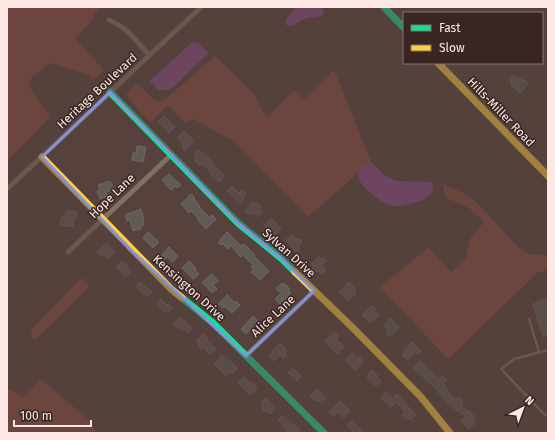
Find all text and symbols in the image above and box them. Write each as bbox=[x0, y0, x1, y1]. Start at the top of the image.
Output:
legend bbox=[403, 12, 543, 64]
text: Fast bbox=[439, 21, 461, 35]
text: Slow bbox=[439, 41, 465, 55]
street label: Heritage Boulevard bbox=[54, 50, 140, 132]
street label: Hills-Miller Road bbox=[464, 75, 538, 149]
street label: Hope Lane bbox=[86, 171, 138, 221]
street label: Sylvan Drive bbox=[260, 226, 318, 280]
street label: Kensington Drive bbox=[150, 252, 228, 324]
street label: Alice Lane bbox=[248, 292, 298, 340]
north arrow bbox=[503, 388, 543, 428]
text: N bbox=[522, 394, 536, 408]
scale bar bbox=[14, 402, 91, 428]
text: 100 m bbox=[20, 409, 52, 423]

